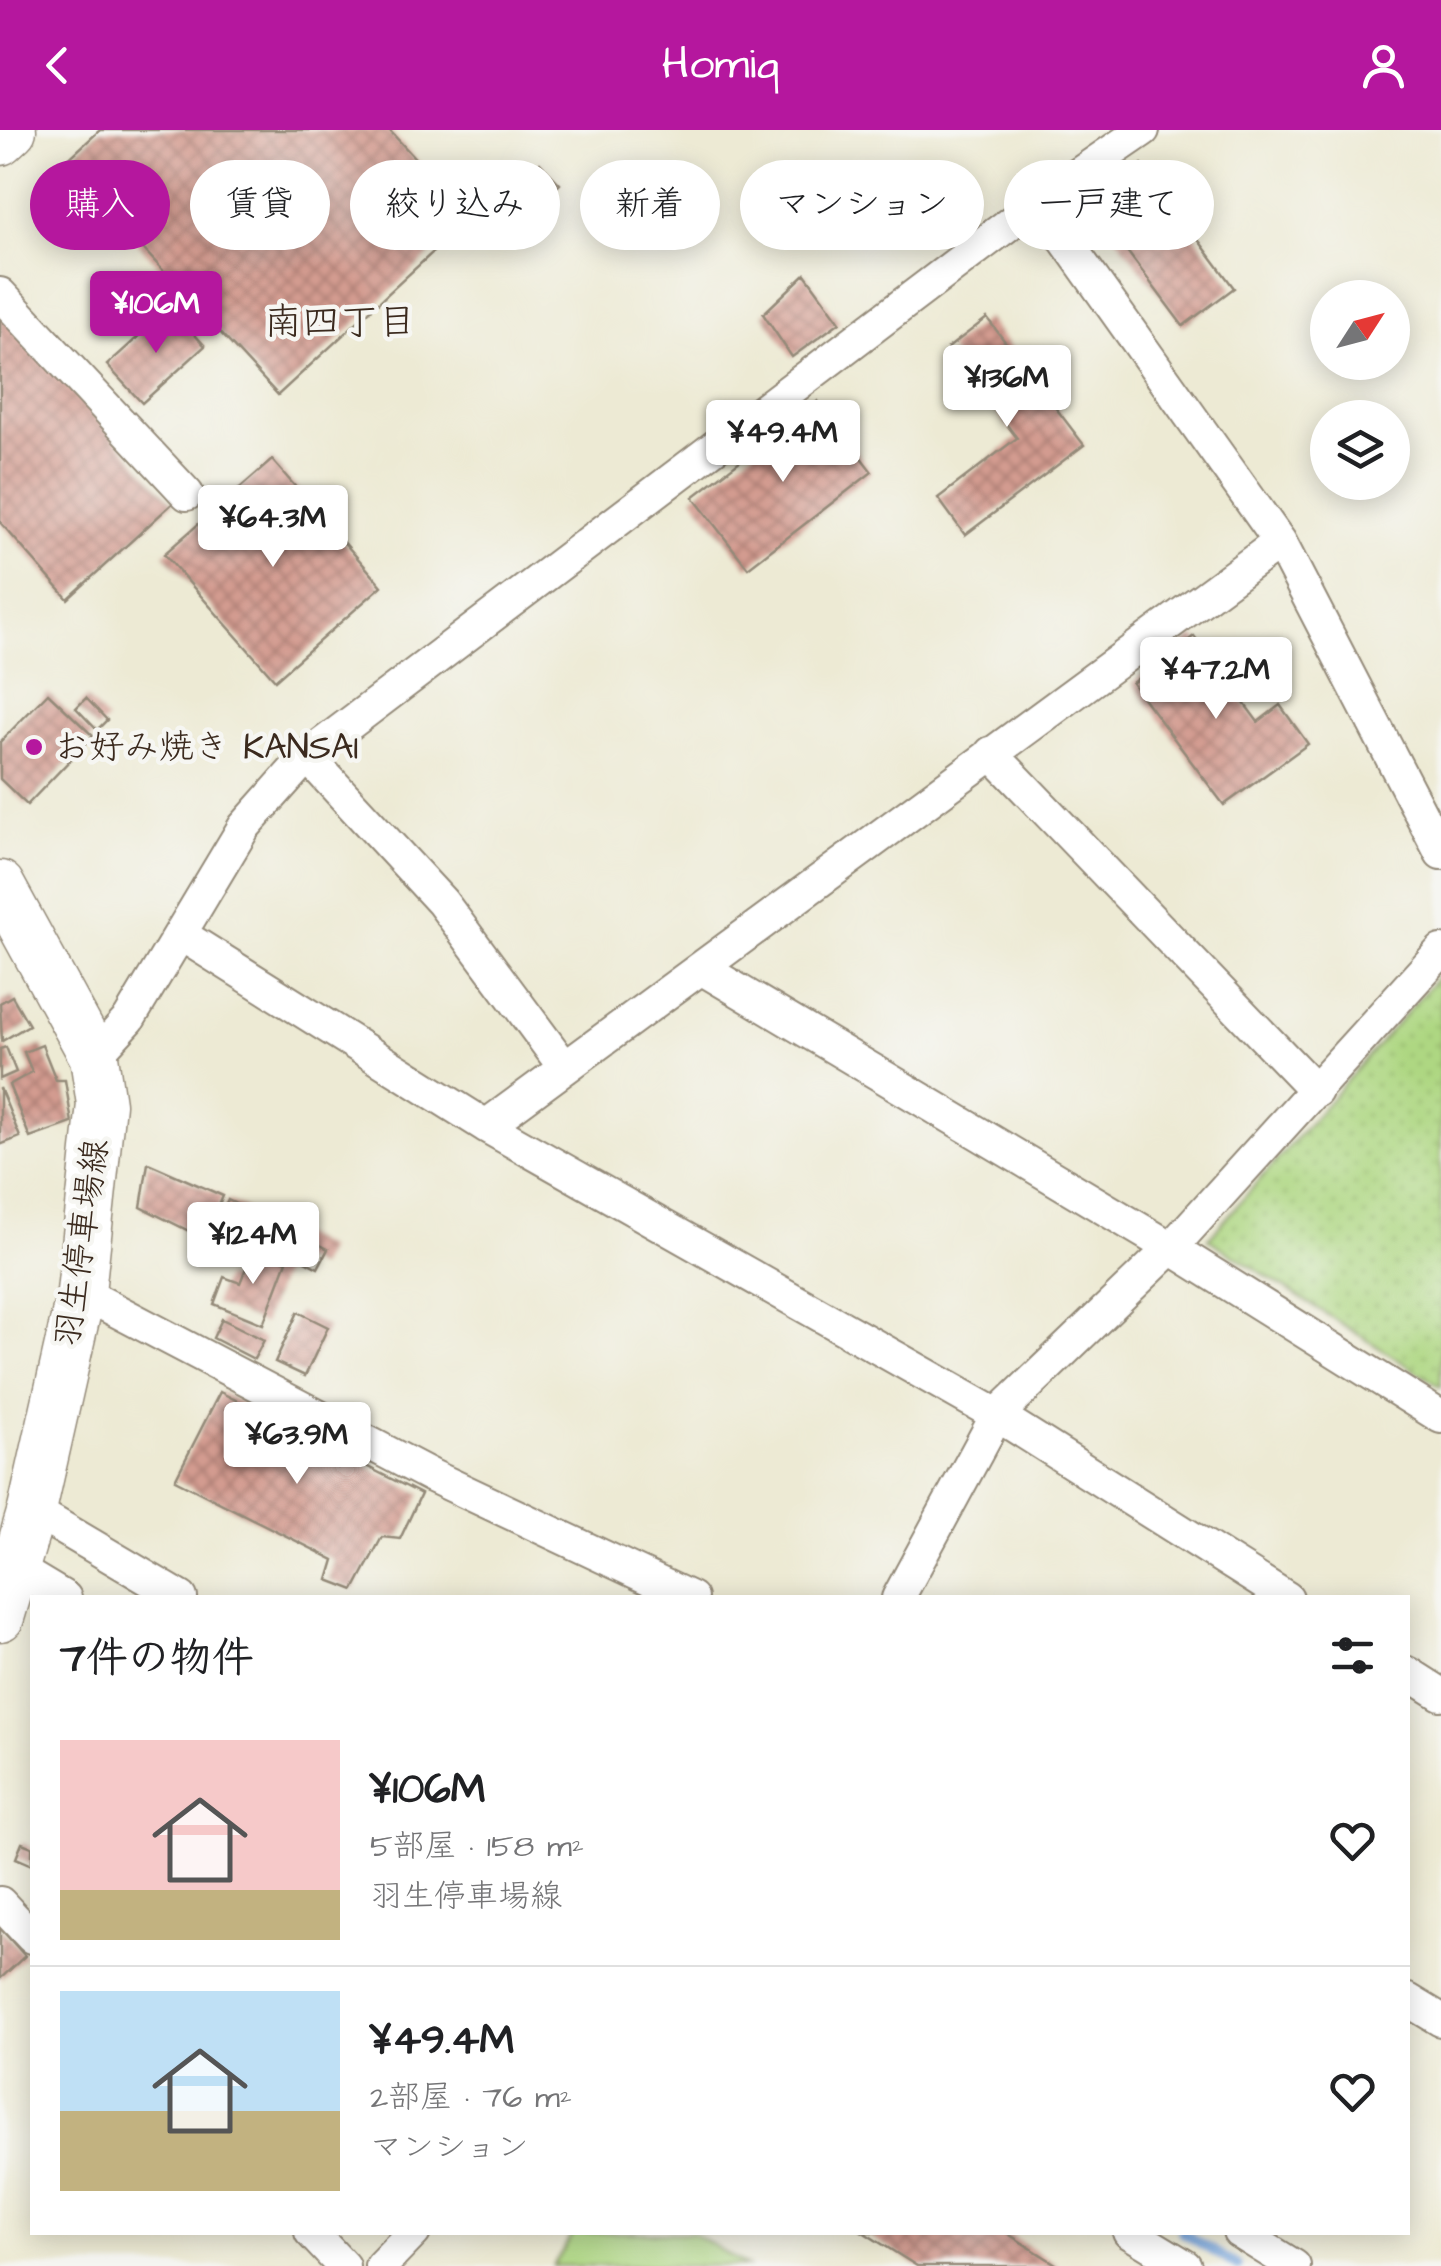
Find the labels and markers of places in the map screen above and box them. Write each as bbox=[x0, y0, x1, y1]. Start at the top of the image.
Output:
pin: ¥106M bbox=[86, 271, 226, 356]
pin: ¥136M bbox=[937, 345, 1077, 430]
pin: ¥49.4M bbox=[702, 400, 864, 485]
pin: ¥64.3M bbox=[192, 485, 354, 570]
pin: ¥47.2M bbox=[1135, 637, 1297, 722]
place label: お好み焼き KANSAI bbox=[54, 723, 359, 772]
marker: お好み焼き KANSAI bbox=[23, 736, 45, 758]
pin: ¥124M bbox=[183, 1202, 323, 1287]
pin: ¥63.9M bbox=[216, 1402, 378, 1487]

